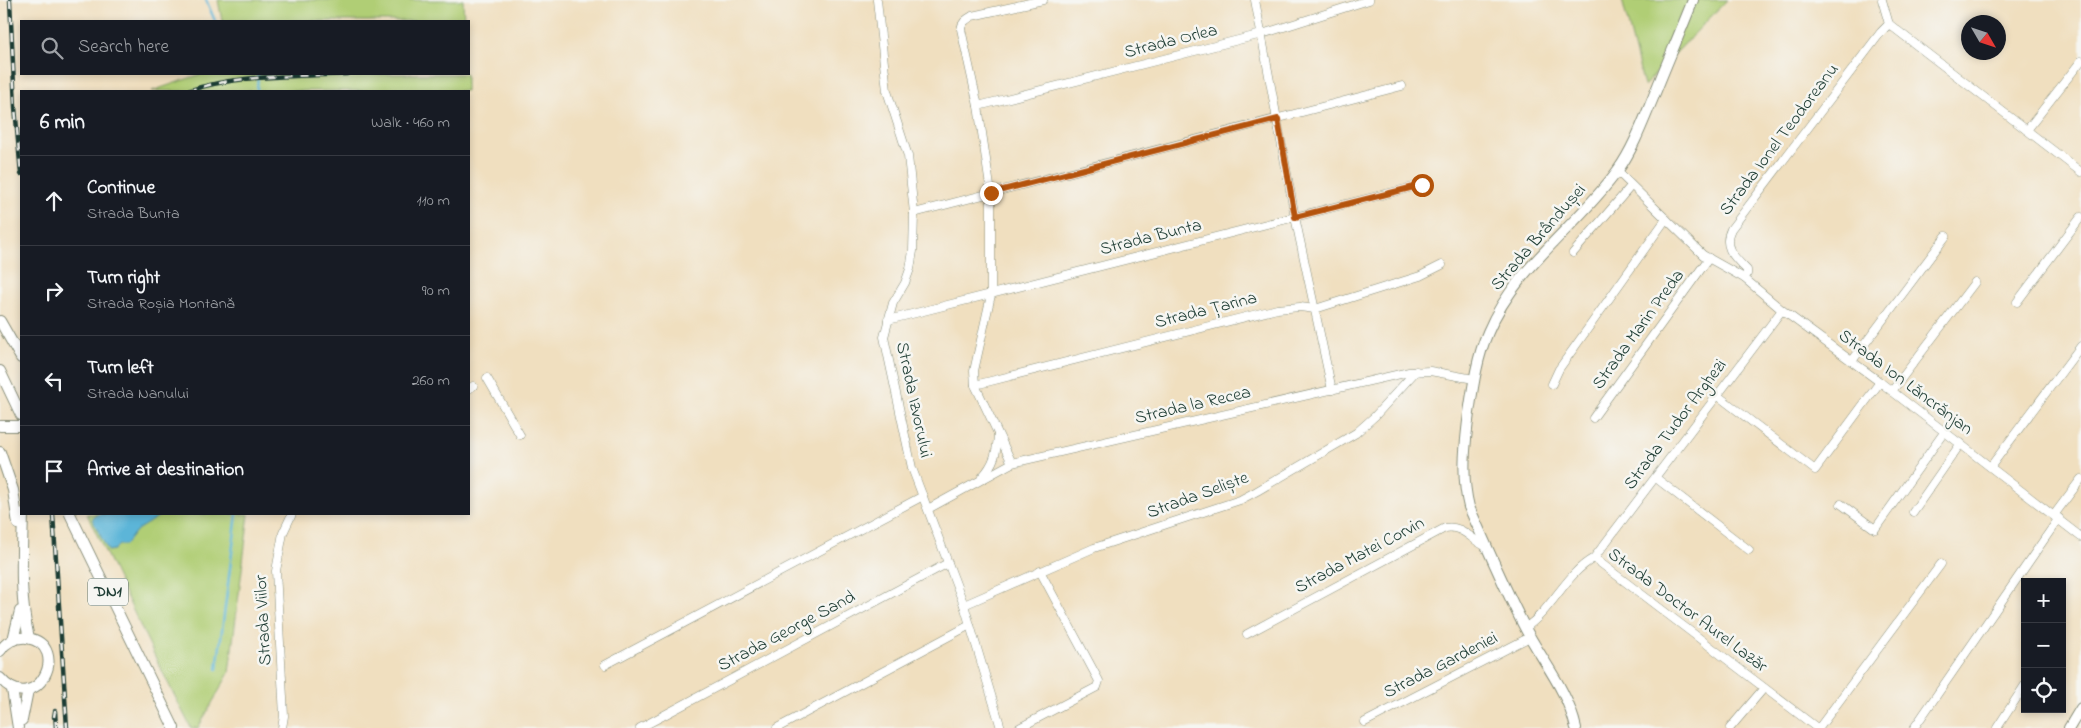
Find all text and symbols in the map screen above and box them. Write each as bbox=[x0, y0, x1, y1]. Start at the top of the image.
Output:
north arrow bbox=[1961, 15, 2006, 60]
street label: Strada Orlea bbox=[1122, 18, 1220, 66]
search box bbox=[20, 20, 470, 75]
icon: search bbox=[38, 34, 66, 62]
text: Search here bbox=[78, 34, 169, 61]
street label: Strada Ionel Teodoreanu bbox=[1714, 58, 1846, 222]
text: 6 min bbox=[40, 108, 85, 138]
text: Walk · 460 m bbox=[371, 111, 450, 135]
route start bbox=[1411, 174, 1434, 197]
text: Continue bbox=[87, 175, 155, 202]
street label: Strada Brândușei bbox=[1485, 179, 1593, 297]
route end bbox=[980, 182, 1003, 205]
icon: ahead bbox=[40, 187, 68, 215]
text: 110 m bbox=[416, 189, 450, 213]
text: Strada Bunta bbox=[87, 202, 180, 226]
street label: Strada Bunta bbox=[1097, 213, 1205, 263]
text: Turn right bbox=[87, 265, 160, 292]
street label: Strada Marin Preda bbox=[1586, 265, 1692, 395]
icon: right bbox=[40, 277, 68, 305]
text: 90 m bbox=[422, 279, 450, 303]
street label: Strada Țarina bbox=[1152, 286, 1260, 336]
text: Strada Roșia Montană bbox=[87, 292, 235, 316]
street label: Strada Ion Lăncrănjan bbox=[1832, 324, 1978, 442]
street label: Strada Izvorului bbox=[888, 340, 938, 460]
street label: Strada Tudor Arghezi bbox=[1618, 354, 1735, 496]
text: Turn left bbox=[87, 355, 154, 382]
icon: left bbox=[40, 367, 68, 395]
text: 260 m bbox=[412, 369, 450, 393]
street label: Strada la Recea bbox=[1132, 380, 1254, 432]
text: Strada Nanului bbox=[87, 382, 189, 406]
icon: arrive bbox=[40, 457, 68, 485]
text: Arrive at destination bbox=[87, 457, 244, 484]
street label: Strada Seliște bbox=[1144, 465, 1253, 526]
street label: Strada Matei Corvin bbox=[1290, 511, 1430, 601]
street label: Strada Doctor Aurel Lazăr bbox=[1602, 542, 1773, 680]
street label: Strada Viilor bbox=[249, 573, 279, 666]
road number: DN1 bbox=[88, 578, 128, 606]
map controls bbox=[2021, 578, 2066, 713]
button: + bbox=[2021, 578, 2066, 623]
street label: Strada George Sand bbox=[714, 585, 861, 680]
button: − bbox=[2021, 623, 2066, 668]
street label: Strada Gardeniei bbox=[1379, 626, 1503, 706]
button: locate bbox=[2021, 668, 2066, 713]

